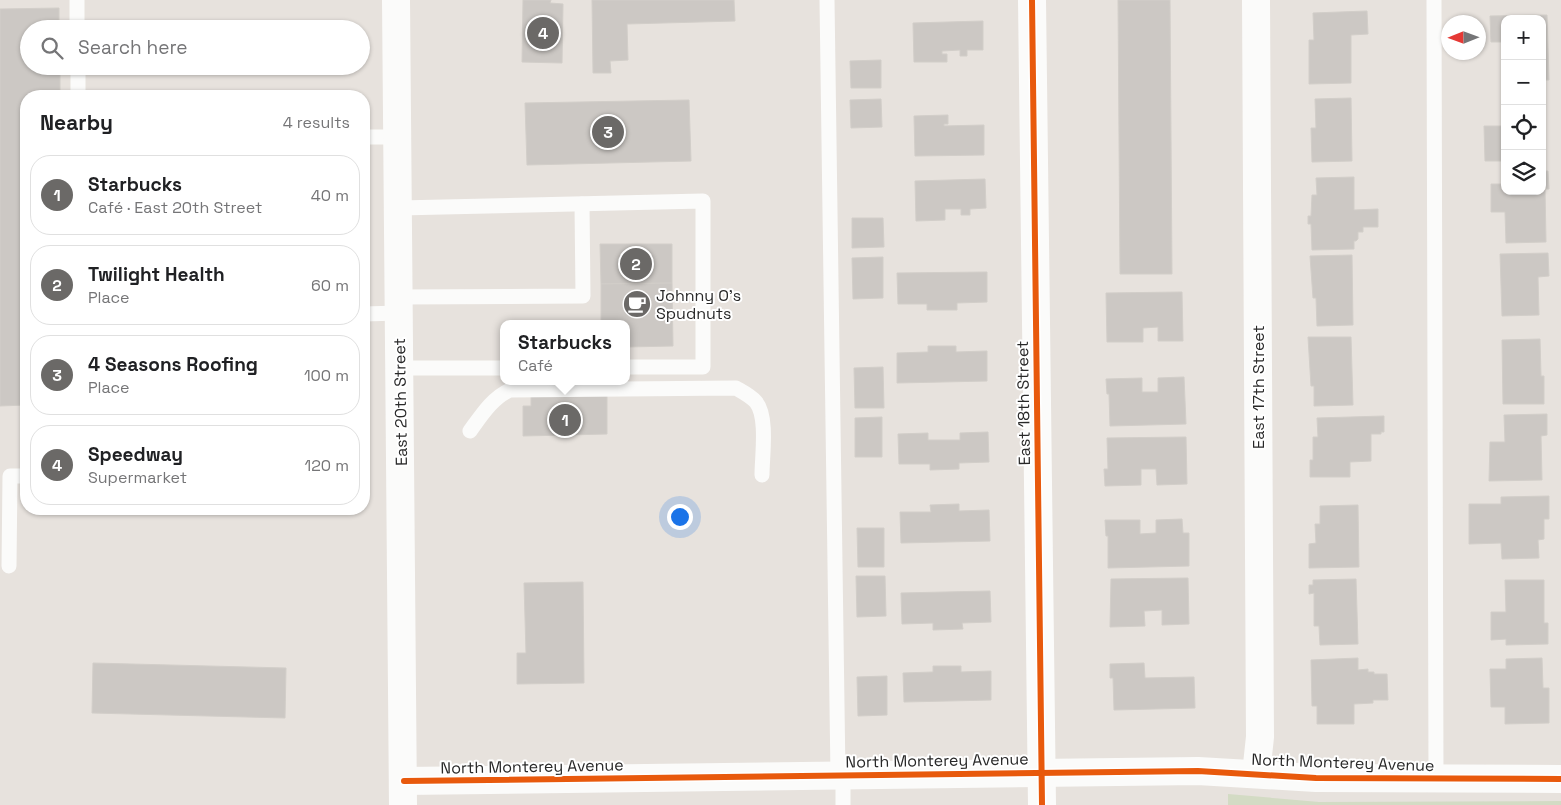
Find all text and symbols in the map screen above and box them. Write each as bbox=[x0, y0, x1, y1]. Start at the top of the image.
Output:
pin: 4 bbox=[527, 14, 559, 52]
north arrow bbox=[1441, 15, 1486, 60]
map controls bbox=[1501, 15, 1546, 195]
button: + bbox=[1501, 15, 1546, 60]
search box bbox=[20, 20, 370, 75]
icon: search bbox=[38, 34, 66, 62]
text: Search here bbox=[78, 35, 188, 60]
button: − bbox=[1501, 60, 1546, 105]
button: locate bbox=[1501, 105, 1546, 150]
text: Nearby bbox=[40, 109, 113, 136]
text: 4 results bbox=[283, 112, 350, 133]
pin: 3 bbox=[592, 113, 624, 151]
button: layers bbox=[1501, 150, 1546, 195]
text: Starbucks bbox=[88, 172, 182, 197]
text: 1 bbox=[53, 185, 61, 206]
text: 40 m bbox=[311, 185, 349, 206]
text: Café · East 20th Street bbox=[88, 197, 262, 218]
pin: 2 bbox=[620, 245, 652, 283]
text: Twilight Health bbox=[88, 262, 225, 287]
text: 2 bbox=[52, 275, 62, 296]
text: 60 m bbox=[311, 275, 349, 296]
place label: Johnny O's Spudnuts bbox=[656, 285, 741, 324]
text: Place bbox=[88, 287, 130, 308]
cafe icon: Johnny O's Spudnuts bbox=[622, 289, 652, 319]
popup bbox=[500, 320, 630, 385]
street label: East 17th Street bbox=[1248, 325, 1269, 449]
text: Starbucks bbox=[518, 330, 612, 355]
street label: East 20th Street bbox=[389, 338, 412, 466]
street label: East 18th Street bbox=[1012, 340, 1035, 466]
text: 4 Seasons Roofing bbox=[88, 352, 258, 377]
text: Café bbox=[518, 355, 553, 376]
text: 3 bbox=[52, 365, 62, 386]
text: 100 m bbox=[304, 365, 349, 386]
text: Place bbox=[88, 377, 130, 398]
pin: 1 bbox=[549, 401, 581, 439]
text: Speedway bbox=[88, 442, 183, 467]
text: 4 bbox=[52, 455, 62, 476]
text: 120 m bbox=[305, 455, 349, 476]
text: Supermarket bbox=[88, 467, 187, 488]
your location bbox=[667, 504, 693, 530]
street label: North Monterey Avenue bbox=[845, 748, 1029, 773]
street label: North Monterey Avenue bbox=[1251, 749, 1435, 776]
street label: North Monterey Avenue bbox=[440, 754, 624, 779]

